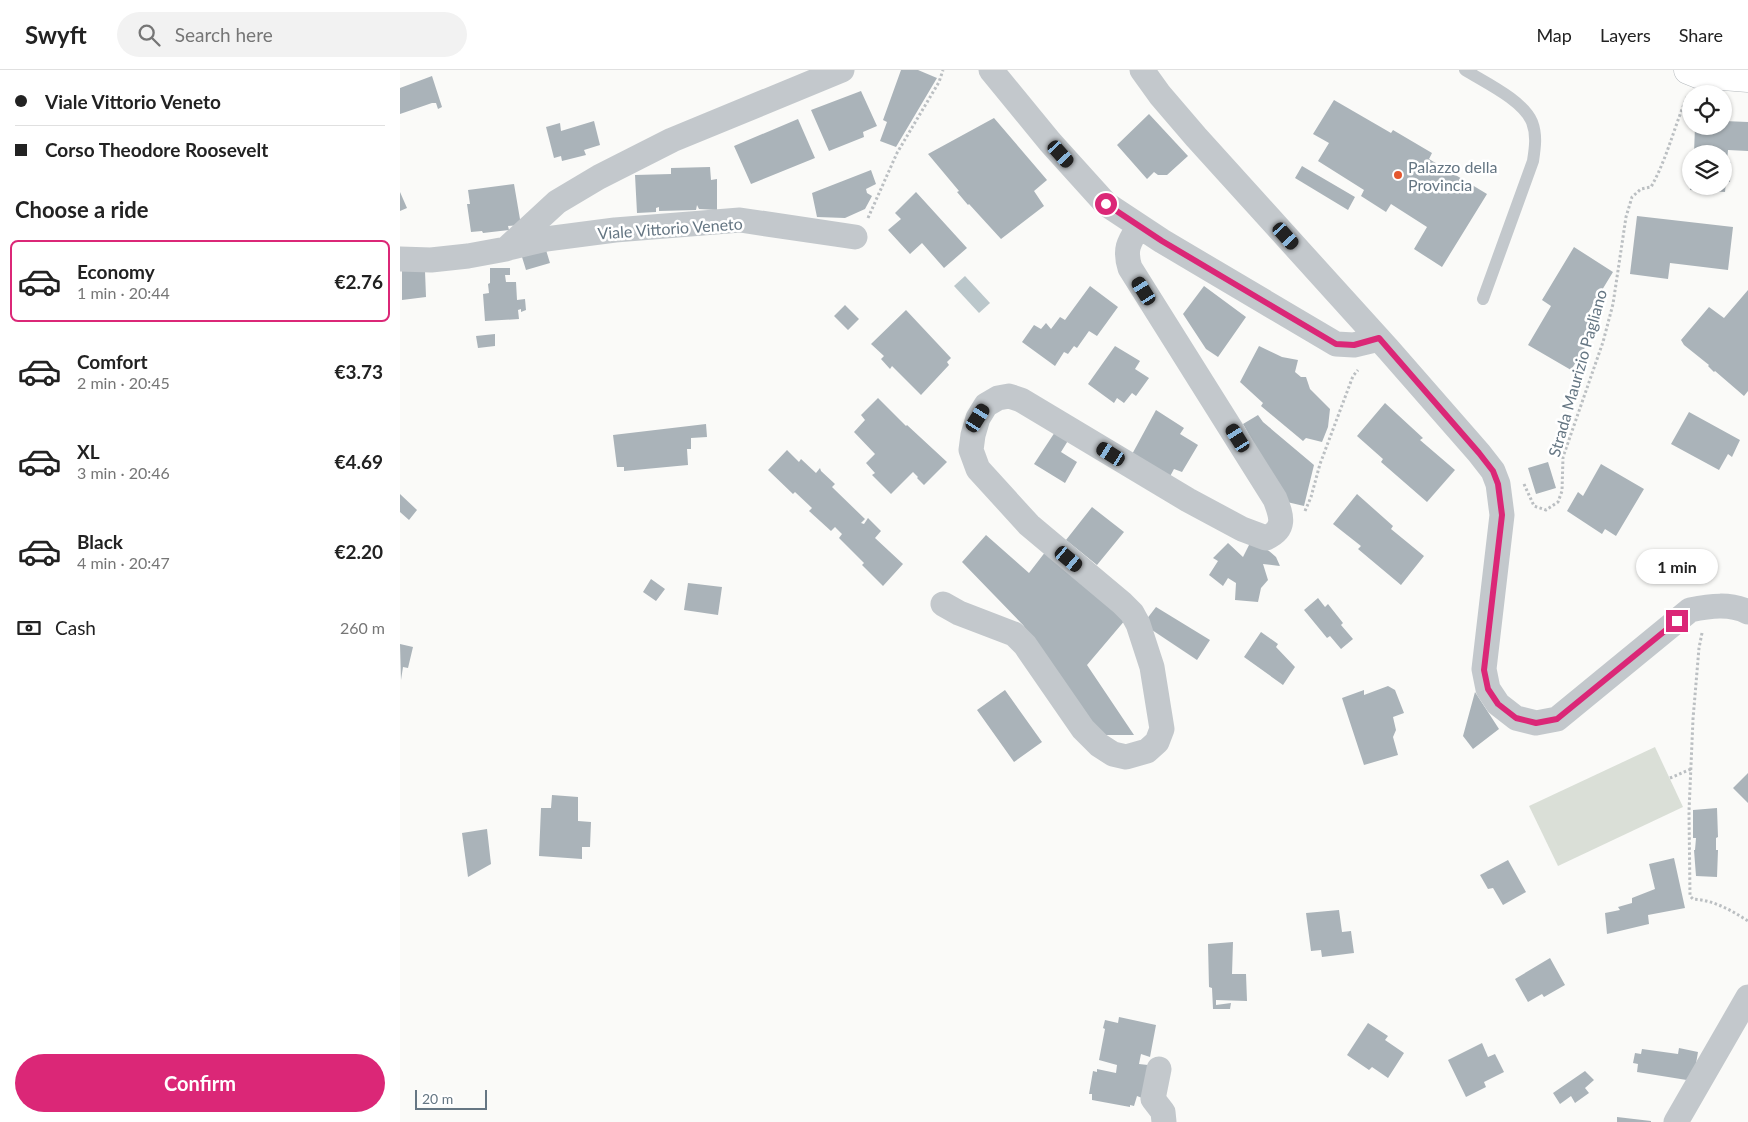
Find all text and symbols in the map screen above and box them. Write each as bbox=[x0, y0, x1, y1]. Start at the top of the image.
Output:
search box bbox=[117, 12, 467, 57]
text: Swyft bbox=[25, 20, 87, 49]
icon: search bbox=[135, 21, 163, 49]
text: Search here bbox=[175, 23, 273, 46]
text: Map bbox=[1536, 24, 1572, 46]
text: Layers bbox=[1600, 24, 1651, 46]
text: Share bbox=[1679, 24, 1723, 46]
map controls bbox=[1682, 85, 1732, 195]
button: locate bbox=[1682, 85, 1732, 135]
text: Viale Vittorio Veneto bbox=[45, 90, 221, 113]
text: Corso Theodore Roosevelt bbox=[45, 138, 268, 161]
car bbox=[1045, 138, 1076, 170]
button: layers bbox=[1682, 145, 1732, 195]
place label: Palazzo della Provincia bbox=[1408, 157, 1497, 194]
marker: Palazzo della Provincia bbox=[1392, 169, 1404, 181]
route start bbox=[1095, 193, 1117, 215]
text: Choose a ride bbox=[15, 196, 149, 223]
street label: Viale Vittorio Veneto bbox=[597, 213, 743, 243]
car bbox=[1270, 220, 1301, 252]
icon: car bbox=[17, 259, 62, 304]
text: Economy bbox=[77, 260, 155, 283]
text: €2.76 bbox=[334, 270, 383, 293]
car bbox=[1129, 274, 1158, 308]
text: 1 min · 20:44 bbox=[77, 283, 170, 302]
street label: Strada Maurizio Pagliano bbox=[1544, 287, 1610, 459]
icon: car bbox=[17, 349, 62, 394]
text: Comfort bbox=[77, 350, 148, 373]
text: €3.73 bbox=[334, 360, 383, 383]
text: 2 min · 20:45 bbox=[77, 373, 170, 392]
car bbox=[963, 401, 992, 435]
car bbox=[1223, 421, 1252, 455]
icon: car bbox=[17, 439, 62, 484]
text: XL bbox=[77, 440, 100, 463]
car bbox=[1094, 440, 1127, 468]
text: €4.69 bbox=[334, 450, 383, 473]
text: 3 min · 20:46 bbox=[77, 463, 170, 482]
icon: car bbox=[17, 529, 62, 574]
text: Black bbox=[77, 530, 123, 553]
text: €2.20 bbox=[334, 540, 383, 563]
car bbox=[1052, 544, 1085, 574]
callout: 1 min bbox=[1636, 548, 1718, 584]
text: 4 min · 20:47 bbox=[77, 553, 170, 572]
text: 1 min bbox=[1657, 557, 1697, 576]
route end bbox=[1666, 610, 1688, 632]
icon: cash bbox=[15, 614, 43, 642]
text: Cash bbox=[55, 616, 96, 639]
text: 260 m bbox=[340, 618, 385, 637]
button: Confirm bbox=[15, 1054, 385, 1112]
scale bar bbox=[415, 1087, 488, 1110]
text: 20 m bbox=[422, 1090, 453, 1107]

